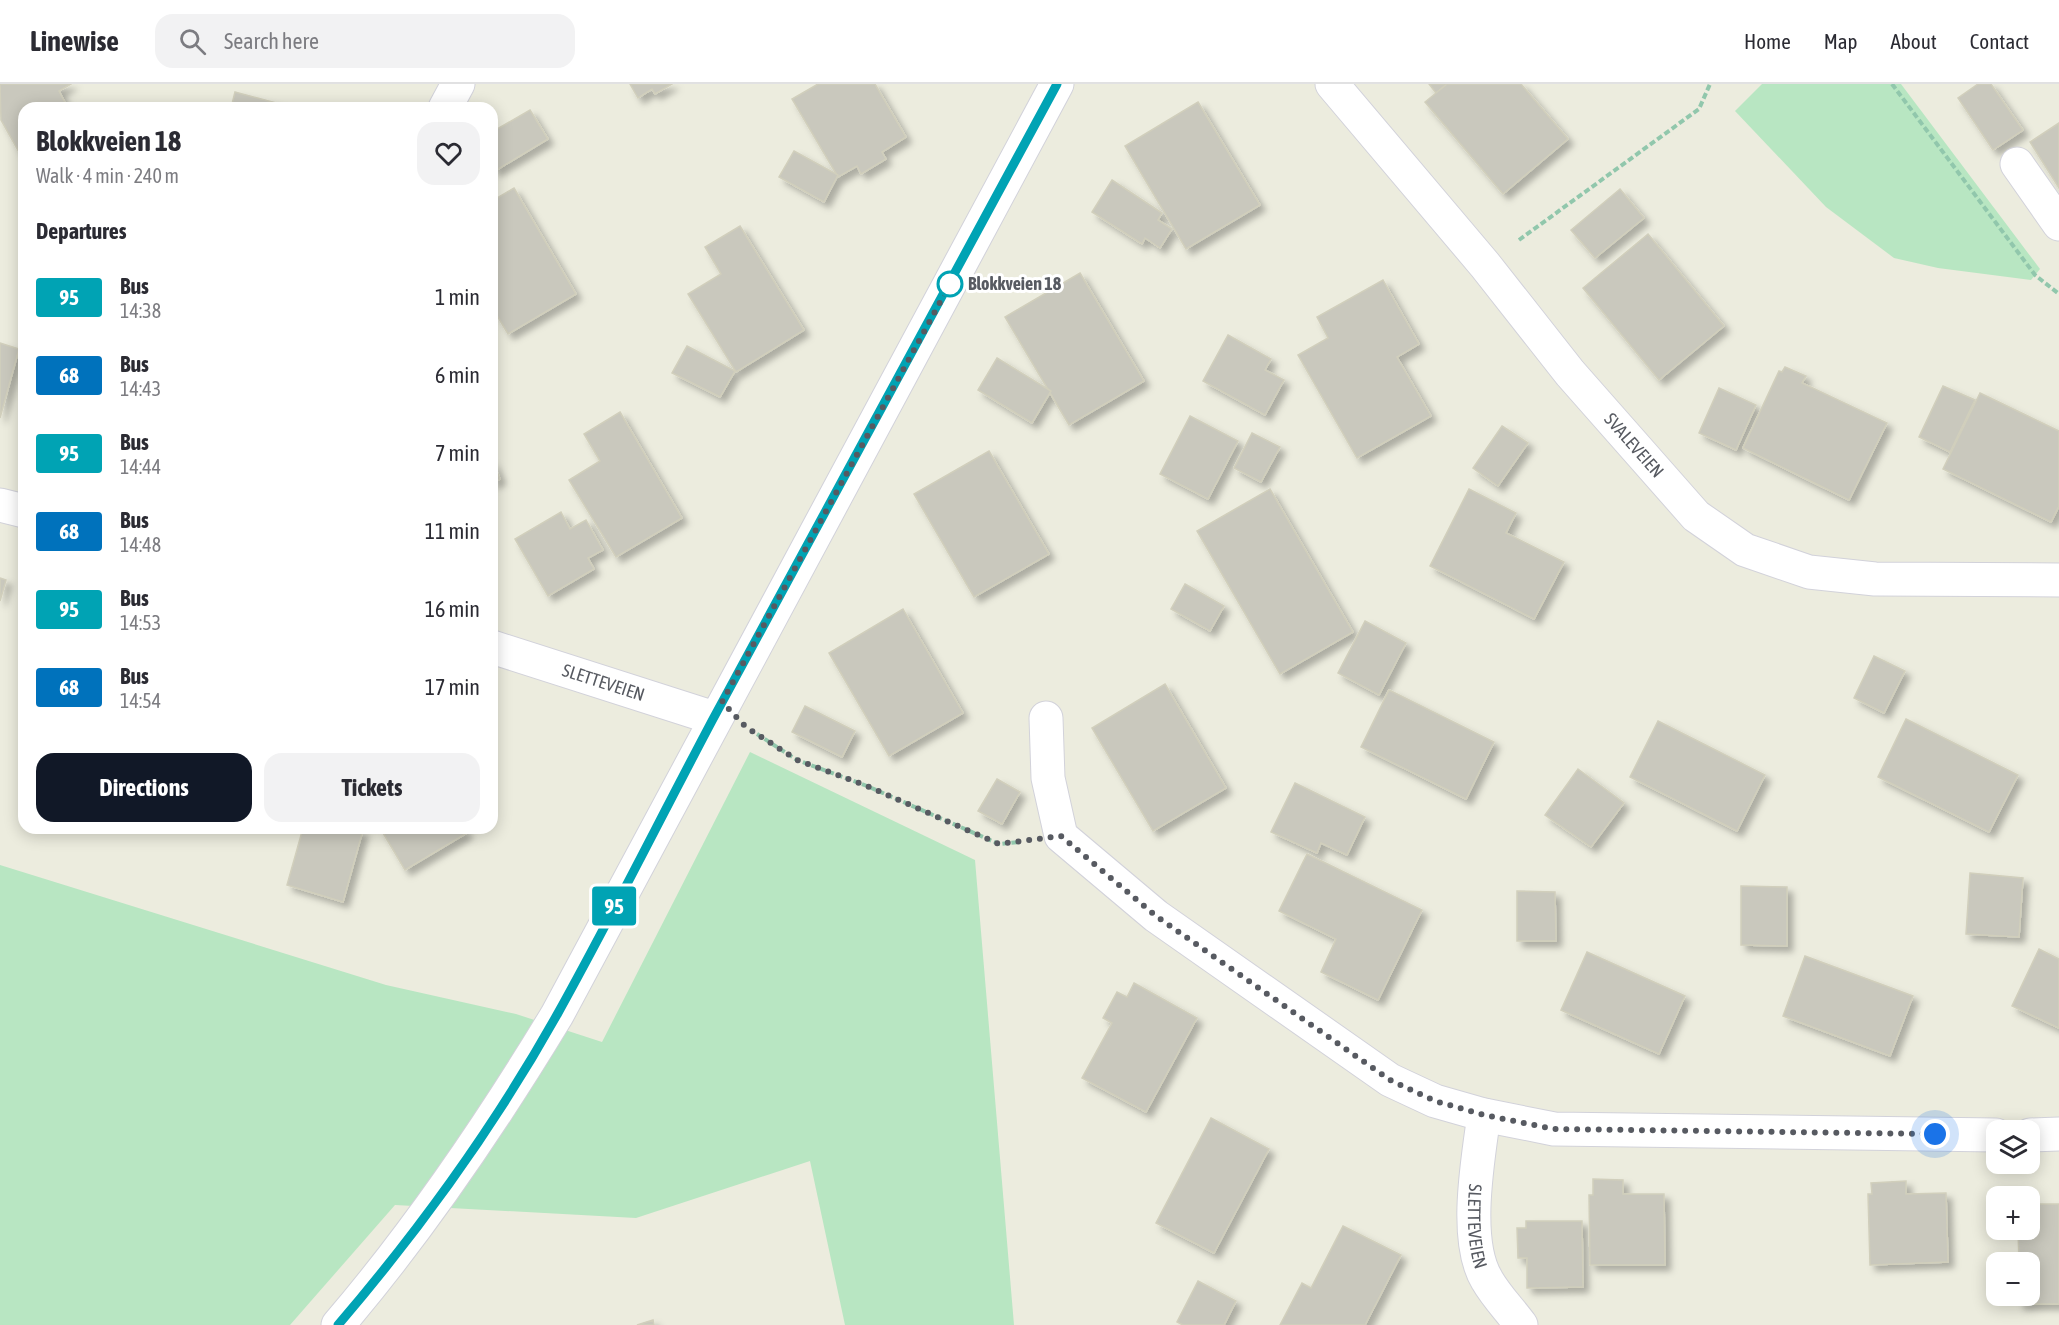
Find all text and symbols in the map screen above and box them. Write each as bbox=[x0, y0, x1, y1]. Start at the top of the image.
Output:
search box bbox=[155, 14, 575, 68]
text: Linewise bbox=[30, 25, 119, 57]
icon: search bbox=[176, 25, 209, 58]
text: Search here bbox=[224, 28, 319, 54]
text: Home bbox=[1744, 29, 1791, 53]
text: Map bbox=[1824, 29, 1858, 53]
text: About bbox=[1891, 29, 1937, 53]
text: Contact bbox=[1970, 29, 2029, 53]
button: heart bbox=[417, 122, 480, 185]
text: Blokkveien 18 bbox=[36, 125, 181, 157]
text: Walk · 4 min · 240 m bbox=[36, 164, 179, 187]
text: Departures bbox=[36, 218, 126, 244]
marker: Blokkveien 18 bbox=[937, 271, 963, 297]
text: Bus bbox=[120, 273, 149, 299]
place label: Blokkveien 18 bbox=[968, 273, 1062, 294]
text: 1 min bbox=[435, 284, 480, 310]
text: 95 bbox=[59, 285, 79, 309]
text: 14:38 bbox=[120, 299, 161, 322]
text: Bus bbox=[120, 351, 149, 377]
text: 6 min bbox=[435, 362, 480, 388]
text: 68 bbox=[59, 363, 79, 387]
text: 14:43 bbox=[120, 377, 161, 400]
street label: SVALEVEIEN bbox=[1600, 409, 1668, 482]
text: Bus bbox=[120, 429, 149, 455]
text: 7 min bbox=[435, 440, 480, 466]
text: 95 bbox=[59, 441, 79, 465]
text: 14:44 bbox=[120, 455, 161, 478]
text: Bus bbox=[120, 507, 149, 533]
text: 11 min bbox=[425, 518, 480, 544]
text: 68 bbox=[59, 519, 79, 543]
text: 14:48 bbox=[120, 533, 161, 556]
text: Bus bbox=[120, 585, 149, 611]
text: 16 min bbox=[425, 596, 480, 622]
text: 95 bbox=[59, 597, 79, 621]
text: 14:53 bbox=[120, 611, 161, 634]
street label: SLETTEVEIEN bbox=[560, 659, 647, 705]
text: Bus bbox=[120, 663, 149, 689]
text: 17 min bbox=[425, 674, 480, 700]
text: 68 bbox=[59, 675, 79, 699]
text: 14:54 bbox=[120, 689, 161, 712]
button: Directions bbox=[36, 753, 252, 822]
button: Tickets bbox=[264, 753, 480, 822]
line badge: 95 bbox=[587, 886, 641, 926]
text: 95 bbox=[604, 894, 624, 918]
your location bbox=[1920, 1119, 1950, 1149]
map controls bbox=[1986, 1120, 2040, 1306]
button: layers bbox=[1986, 1120, 2040, 1174]
street label: SLETTEVEIEN bbox=[1464, 1183, 1492, 1271]
button: + bbox=[1986, 1186, 2040, 1240]
button: − bbox=[1986, 1252, 2040, 1306]

